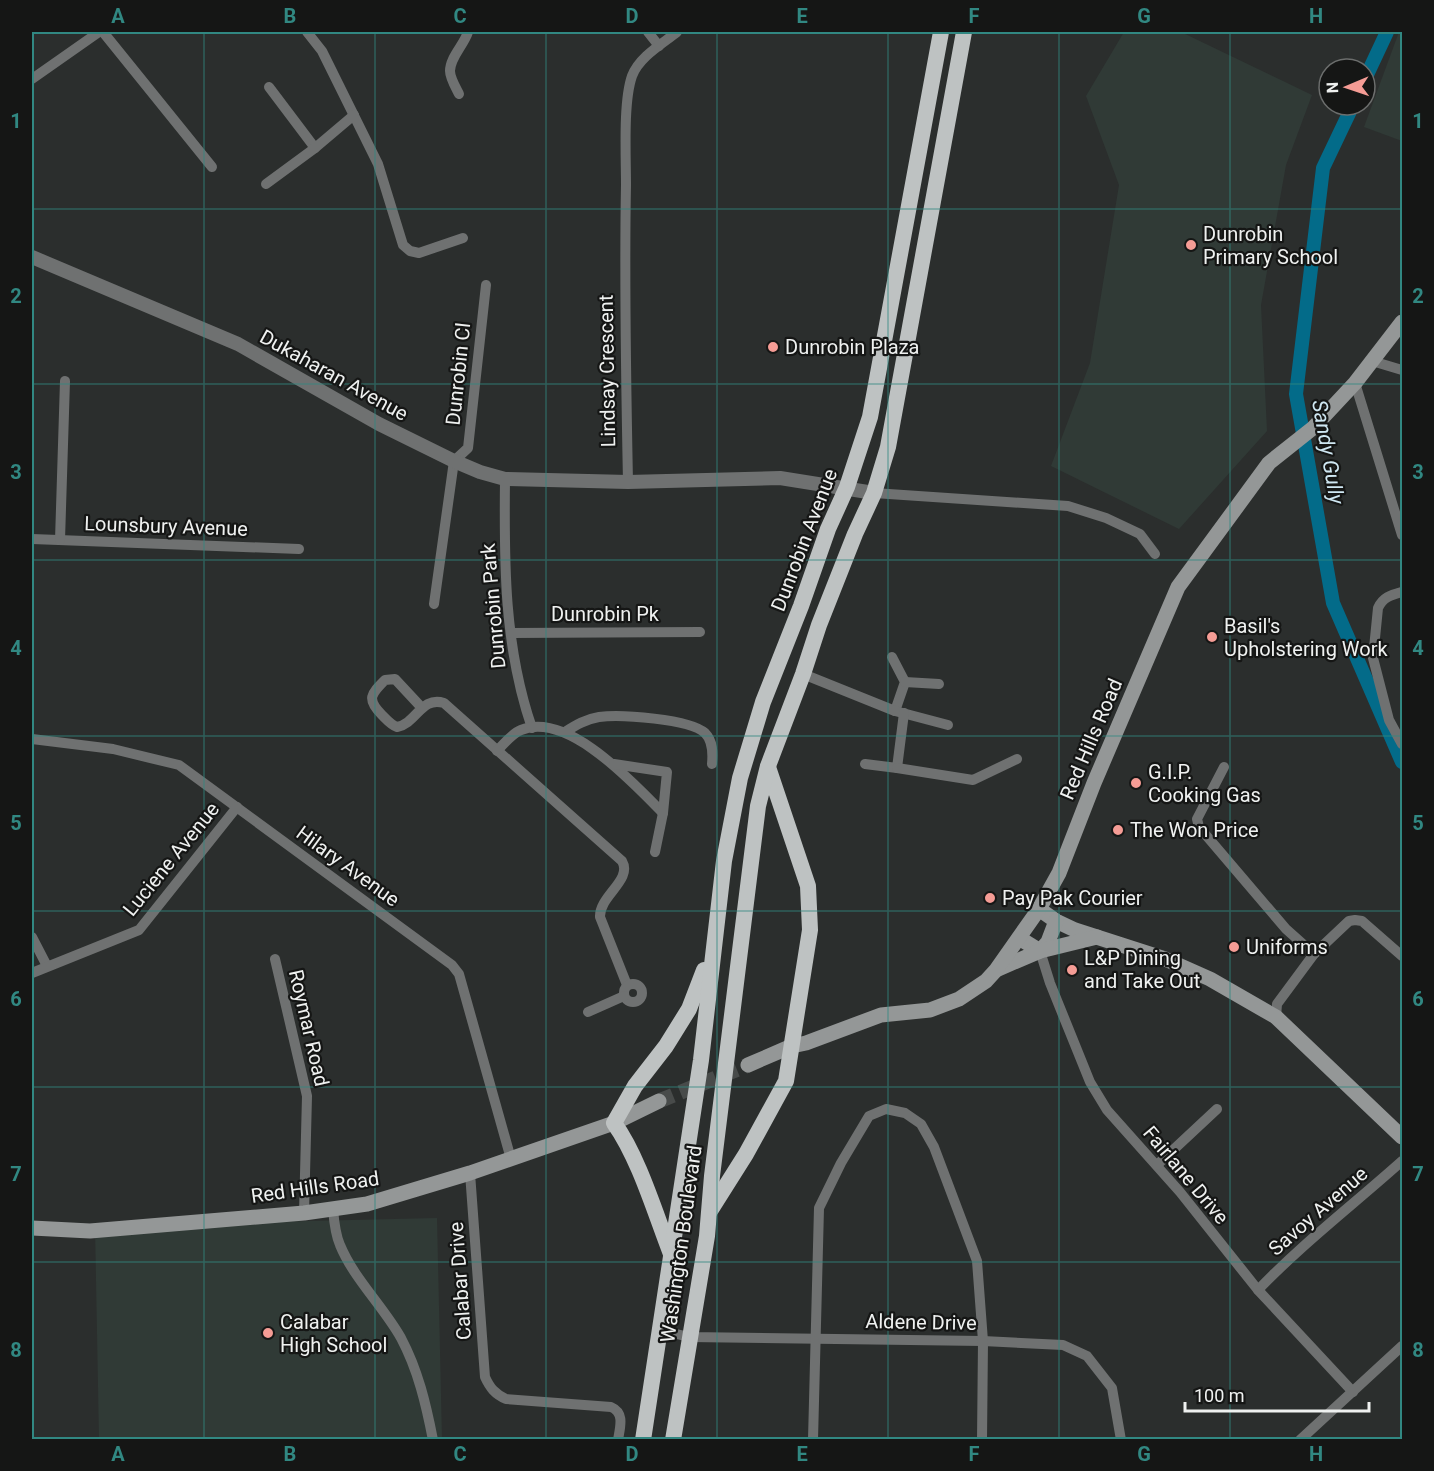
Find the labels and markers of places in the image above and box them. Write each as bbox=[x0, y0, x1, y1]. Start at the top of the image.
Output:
place label: Dunrobin Primary School bbox=[1203, 222, 1338, 269]
marker: Dunrobin Primary School bbox=[1184, 238, 1198, 252]
place label: Dunrobin Plaza bbox=[785, 335, 919, 359]
marker: Dunrobin Plaza bbox=[766, 340, 780, 354]
place label: Basil's Upholstering Work bbox=[1224, 614, 1388, 661]
marker: Basil's Upholstering Work bbox=[1205, 630, 1219, 644]
place label: G.I.P. Cooking Gas bbox=[1148, 760, 1261, 807]
marker: G.I.P. Cooking Gas bbox=[1129, 776, 1143, 790]
place label: The Won Price bbox=[1130, 818, 1259, 842]
marker: The Won Price bbox=[1111, 823, 1125, 837]
place label: Pay Pak Courier bbox=[1002, 886, 1143, 910]
marker: Pay Pak Courier bbox=[983, 891, 997, 905]
place label: Uniforms bbox=[1246, 935, 1328, 959]
marker: Uniforms bbox=[1227, 940, 1241, 954]
place label: L&P Dining and Take Out bbox=[1084, 946, 1200, 993]
marker: L&P Dining and Take Out bbox=[1065, 963, 1079, 977]
place label: Calabar High School bbox=[280, 1310, 387, 1357]
marker: Calabar High School bbox=[261, 1326, 275, 1340]

